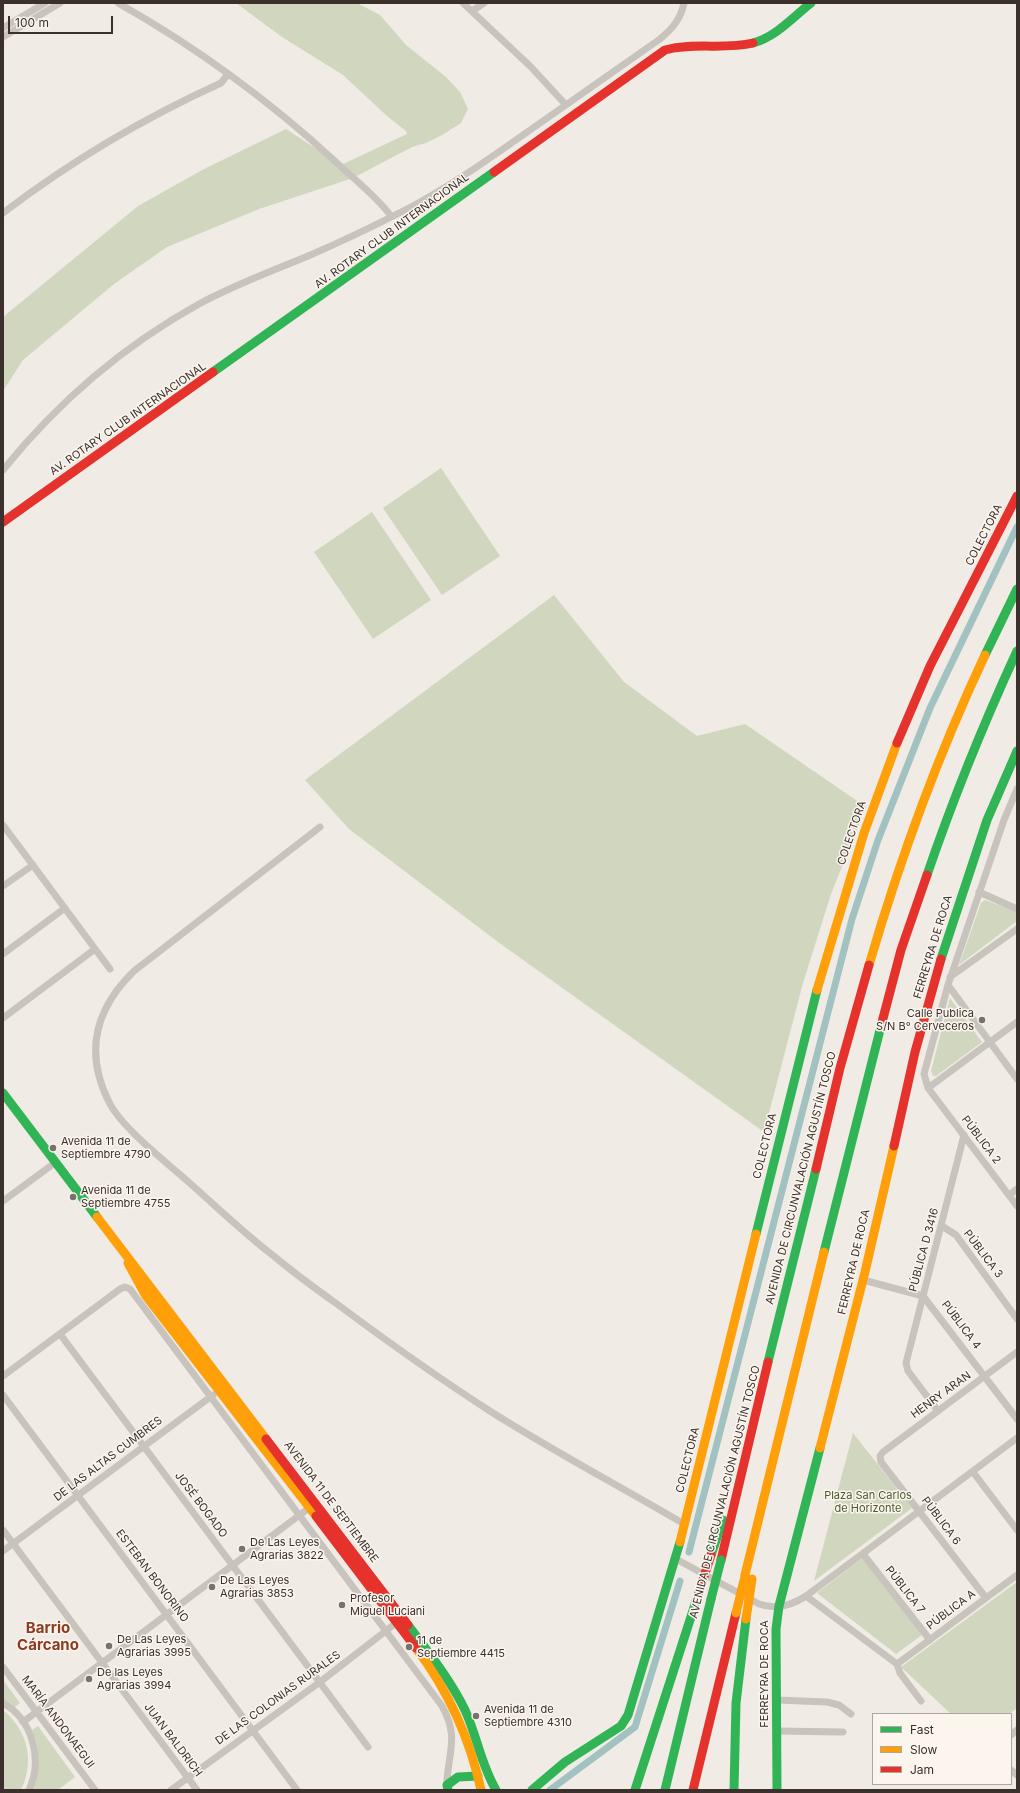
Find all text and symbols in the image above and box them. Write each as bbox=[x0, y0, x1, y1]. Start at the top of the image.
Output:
scale bar bbox=[10, 8, 115, 34]
text: 100 m bbox=[15, 15, 49, 30]
street label: AV. ROTARY CLUB INTERNACIONAL bbox=[312, 171, 472, 291]
street label: AV. ROTARY CLUB INTERNACIONAL bbox=[47, 360, 209, 478]
street label: COLECTORA bbox=[963, 502, 1005, 568]
street label: COLECTORA bbox=[835, 799, 869, 867]
street label: FERREYRA DE ROCA bbox=[911, 894, 955, 1000]
place label: Calle Publica S/N B° Cerveceros bbox=[876, 1007, 974, 1033]
marker: Calle Publica S/N B° Cerveceros bbox=[977, 1015, 987, 1025]
street label: AVENIDA DE CIRCUNVALACIÓN AGUSTÍN TOSCO bbox=[763, 1050, 839, 1306]
street label: COLECTORA bbox=[750, 1112, 780, 1180]
street label: PÚBLICA 2 bbox=[959, 1113, 1003, 1167]
place label: Avenida 11 de Septiembre 4790 bbox=[61, 1135, 151, 1161]
marker: Avenida 11 de Septiembre 4790 bbox=[48, 1143, 58, 1153]
place label: Avenida 11 de Septiembre 4755 bbox=[81, 1184, 170, 1210]
marker: Avenida 11 de Septiembre 4755 bbox=[68, 1192, 78, 1202]
street label: PÚBLICA D 3416 bbox=[906, 1207, 942, 1293]
street label: FERREYRA DE ROCA bbox=[835, 1208, 873, 1316]
street label: PÚBLICA 3 bbox=[961, 1227, 1005, 1281]
street label: PÚBLICA 4 bbox=[939, 1298, 983, 1352]
street label: AVENIDA DE CIRCUNVALACIÓN AGUSTÍN TOSCO bbox=[687, 1364, 763, 1620]
street label: HENRY ARAN bbox=[908, 1369, 974, 1421]
street label: DE LAS ALTAS CUMBRES bbox=[51, 1414, 165, 1504]
street label: COLECTORA bbox=[673, 1426, 703, 1494]
street label: AVENIDA 11 DE SEPTIEMBRE bbox=[281, 1439, 381, 1565]
street label: JOSÉ BOGADO bbox=[172, 1469, 230, 1541]
park label: Plaza San Carlos de Horizonte bbox=[824, 1489, 912, 1515]
street label: PÚBLICA 6 bbox=[919, 1494, 963, 1548]
street label: ESTEBAN BONORINO bbox=[113, 1527, 191, 1625]
place label: De Las Leyes Agrarias 3822 bbox=[250, 1536, 324, 1562]
marker: De Las Leyes Agrarias 3822 bbox=[237, 1544, 247, 1554]
street label: PÚBLICA 7 bbox=[882, 1564, 928, 1616]
place label: De Las Leyes Agrarias 3853 bbox=[220, 1574, 294, 1600]
marker: De Las Leyes Agrarias 3853 bbox=[207, 1582, 217, 1592]
street label: PÚBLICA A bbox=[924, 1587, 978, 1633]
place label: Profesor Miguel Luciani bbox=[350, 1592, 425, 1618]
marker: Profesor Miguel Luciani bbox=[337, 1600, 347, 1610]
district label: Barrio Cárcano bbox=[17, 1619, 79, 1654]
street label: FERREYRA DE ROCA bbox=[758, 1620, 772, 1728]
place label: De Las Leyes Agrarias 3995 bbox=[117, 1633, 191, 1659]
place label: 11 de Septiembre 4415 bbox=[417, 1634, 505, 1660]
marker: De Las Leyes Agrarias 3995 bbox=[104, 1641, 114, 1651]
marker: 11 de Septiembre 4415 bbox=[404, 1642, 414, 1652]
street label: DE LAS COLONIAS RURALES bbox=[213, 1648, 343, 1748]
place label: De las Leyes Agrarias 3994 bbox=[97, 1666, 171, 1692]
street label: MARÍA ANDONAEGUI bbox=[19, 1673, 97, 1771]
marker: De las Leyes Agrarias 3994 bbox=[84, 1674, 94, 1684]
street label: JUAN BALDRICH bbox=[141, 1701, 205, 1779]
place label: Avenida 11 de Septiembre 4310 bbox=[484, 1703, 572, 1729]
marker: Avenida 11 de Septiembre 4310 bbox=[471, 1711, 481, 1721]
legend bbox=[872, 1713, 1012, 1785]
text: Fast bbox=[910, 1722, 934, 1737]
text: Slow bbox=[910, 1742, 937, 1757]
text: Jam bbox=[910, 1762, 934, 1777]

